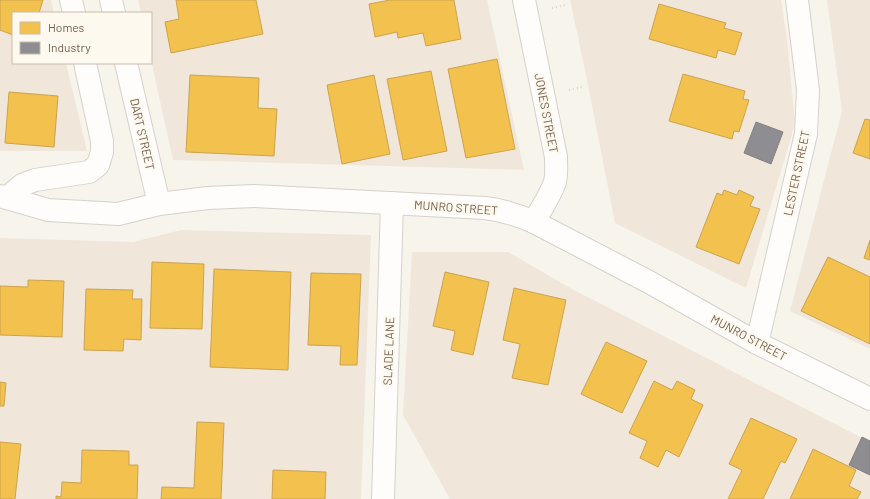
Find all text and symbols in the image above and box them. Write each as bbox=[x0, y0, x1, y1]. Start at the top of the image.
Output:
legend bbox=[12, 12, 152, 64]
text: Homes bbox=[48, 20, 85, 34]
text: Industry bbox=[48, 40, 91, 54]
street label: JONES STREET bbox=[532, 72, 562, 154]
street label: DART STREET bbox=[128, 97, 158, 171]
street label: LESTER STREET bbox=[780, 129, 812, 217]
street label: MUNRO STREET bbox=[414, 197, 499, 217]
street label: MUNRO STREET bbox=[709, 311, 790, 363]
street label: SLADE LANE bbox=[380, 317, 396, 385]

